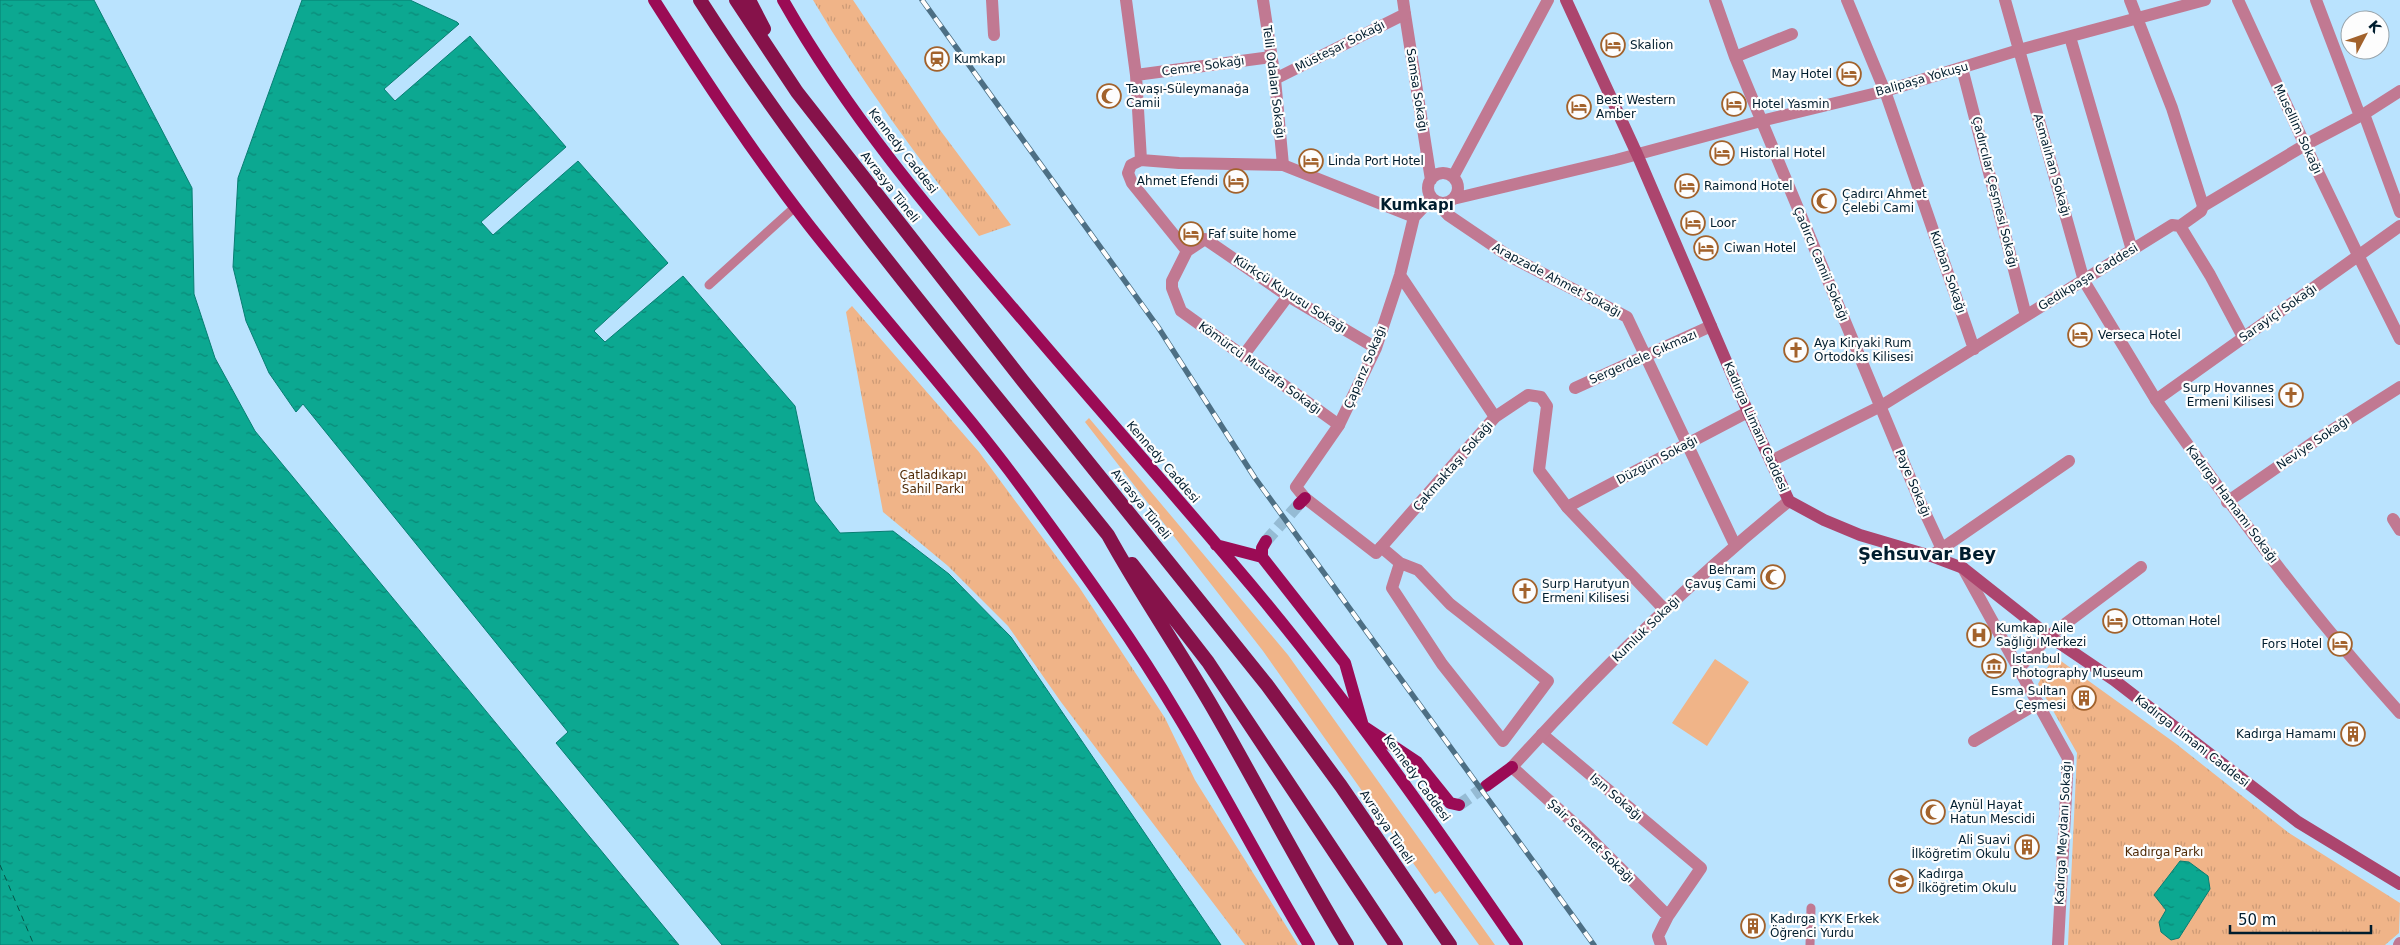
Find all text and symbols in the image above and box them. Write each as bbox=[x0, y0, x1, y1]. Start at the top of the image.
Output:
north arrow bbox=[2340, 10, 2390, 60]
street label: Müsteşar Sokağı bbox=[1293, 17, 1387, 75]
text: K bbox=[2365, 17, 2385, 37]
street label: Telli Odaları Sokağı bbox=[1260, 24, 1288, 139]
hotel icon: Skalion bbox=[1600, 32, 1626, 58]
place label: Skalion bbox=[1630, 38, 1673, 52]
station icon: Kumkapı bbox=[924, 46, 950, 72]
street label: Samsa Sokağı bbox=[1404, 47, 1430, 133]
place label: Kumkapı bbox=[954, 52, 1006, 66]
street label: Cemre Sokağı bbox=[1161, 53, 1245, 79]
street label: Balipaşa Yokuşu bbox=[1874, 59, 1970, 99]
hotel icon: May Hotel bbox=[1836, 61, 1862, 87]
place label: May Hotel bbox=[1772, 67, 1832, 81]
place label: Tavaşı-Süleymanağa Camii bbox=[1125, 82, 1249, 110]
street label: Musellim Sokağı bbox=[2271, 82, 2325, 176]
mosque icon: Tavaşı-Süleymanağa Camii bbox=[1096, 83, 1122, 109]
hotel icon: Hotel Yasmin bbox=[1721, 91, 1747, 117]
place label: Best Western Amber bbox=[1596, 93, 1676, 121]
hotel icon: Best Western Amber bbox=[1566, 94, 1592, 120]
place label: Hotel Yasmin bbox=[1752, 97, 1830, 111]
street label: Kennedy Caddesi bbox=[866, 106, 940, 196]
street label: Asmalıhan Sokağı bbox=[2031, 112, 2073, 218]
street label: Çadırcılar Çeşmesi Sokağı bbox=[1969, 115, 2021, 269]
hotel icon: Historial Hotel bbox=[1709, 140, 1735, 166]
place label: Historial Hotel bbox=[1740, 146, 1825, 160]
hotel icon: Linda Port Hotel bbox=[1298, 148, 1324, 174]
street label: Avrasya Tüneli bbox=[858, 149, 922, 225]
place label: Linda Port Hotel bbox=[1328, 154, 1424, 168]
hotel icon: Ahmet Efendi bbox=[1223, 168, 1249, 194]
hotel icon: Raimond Hotel bbox=[1674, 173, 1700, 199]
place label: Ahmet Efendi bbox=[1137, 174, 1218, 188]
place label: Raimond Hotel bbox=[1704, 179, 1793, 193]
place label: Çadırcı Ahmet Çelebi Cami bbox=[1842, 187, 1927, 215]
mosque icon: Çadırcı Ahmet Çelebi Cami bbox=[1811, 188, 1837, 214]
district label: Kumkapı bbox=[1380, 196, 1454, 214]
street label: Çadırcı Camii Sokağı bbox=[1791, 205, 1851, 323]
hotel icon: Loor bbox=[1680, 210, 1706, 236]
place label: Loor bbox=[1710, 216, 1736, 230]
hotel icon: Faf suite home bbox=[1178, 221, 1204, 247]
place label: Faf suite home bbox=[1208, 227, 1296, 241]
street label: Kurban Sokağı bbox=[1927, 229, 1969, 315]
hotel icon: Ciwan Hotel bbox=[1693, 235, 1719, 261]
street label: Arapzade Ahmet Sokağı bbox=[1490, 240, 1624, 320]
place label: Ciwan Hotel bbox=[1724, 241, 1796, 255]
street label: Gedikpaşa Caddesi bbox=[2036, 241, 2140, 313]
street label: Kürkçü Kuyusu Sokağı bbox=[1231, 252, 1349, 336]
street label: Sarayiçi Sokağı bbox=[2237, 281, 2319, 345]
street label: Kömürcü Mustafa Sokağı bbox=[1196, 319, 1324, 417]
hotel icon: Verseca Hotel bbox=[2067, 322, 2093, 348]
street label: Çaparız Sokağı bbox=[1341, 323, 1389, 411]
street label: Sergerdele Çıkmazı bbox=[1587, 327, 1699, 387]
place label: Verseca Hotel bbox=[2098, 328, 2181, 342]
place label: Aya Kiryaki Rum Ortodoks Kilisesi bbox=[1814, 336, 1914, 364]
church icon: Aya Kiryaki Rum Ortodoks Kilisesi bbox=[1783, 337, 1809, 363]
street label: Kadırga Limanı Caddesi bbox=[1721, 360, 1791, 494]
place label: Surp Hovannes Ermeni Kilisesi bbox=[2183, 381, 2274, 409]
church icon: Surp Hovannes Ermeni Kilisesi bbox=[2278, 382, 2304, 408]
street label: Neviye Sokağı bbox=[2274, 413, 2352, 473]
street label: Kennedy Caddesi bbox=[1124, 418, 1202, 506]
street label: Çakmaktaşı Sokağı bbox=[1410, 418, 1496, 514]
street label: Düzgün Sokağı bbox=[1614, 433, 1700, 487]
street label: Kadırga Hamamı Sokağı bbox=[2183, 442, 2281, 566]
street label: Paye Sokağı bbox=[1892, 447, 1934, 519]
street label: Avrasya Tüneli bbox=[1108, 466, 1174, 542]
park label: Çatladıkapı Sahil Parkı bbox=[899, 468, 967, 496]
district label: Şehsuvar Bey bbox=[1858, 543, 1996, 564]
place label: Behram Çavuş Cami bbox=[1685, 563, 1756, 591]
mosque icon: Behram Çavuş Cami bbox=[1760, 564, 1786, 590]
place label: Surp Harutyun Ermeni Kilisesi bbox=[1542, 577, 1630, 605]
church icon: Surp Harutyun Ermeni Kilisesi bbox=[1512, 578, 1538, 604]
street label: Kumluk Sokağı bbox=[1609, 593, 1683, 665]
hotel icon: Ottoman Hotel bbox=[2102, 608, 2128, 634]
place label: Ottoman Hotel bbox=[2132, 614, 2220, 628]
place label: Kumkapı Aile Sağlığı Merkezi bbox=[1996, 621, 2086, 649]
hospital icon: Kumkapı Aile Sağlığı Merkezi bbox=[1966, 622, 1992, 648]
hotel icon: Fors Hotel bbox=[2327, 631, 2353, 657]
place label: Fors Hotel bbox=[2261, 637, 2322, 651]
place label: Istanbul Photography Museum bbox=[2012, 652, 2143, 680]
museum icon: Istanbul Photography Museum bbox=[1981, 653, 2007, 679]
place label: Esma Sultan Çeşmesi bbox=[1991, 684, 2066, 712]
building icon: Esma Sultan Çeşmesi bbox=[2071, 685, 2097, 711]
street label: Kadırga Limanı Caddesi bbox=[2132, 692, 2252, 790]
building icon: Kadırga Hamamı bbox=[2340, 721, 2366, 747]
place label: Kadırga Hamamı bbox=[2236, 727, 2336, 741]
street label: Kennedy Caddesi bbox=[1381, 732, 1453, 824]
street label: Kadırga Meydanı Sokağı bbox=[2052, 761, 2074, 905]
street label: Işın Sokağı bbox=[1587, 771, 1645, 823]
street label: Avrasya Tüneli bbox=[1357, 787, 1417, 867]
street label: Şair Sermet Sokağı bbox=[1545, 796, 1637, 886]
place label: Aynül Hayat Hatun Mescidi bbox=[1950, 798, 2035, 826]
mosque icon: Aynül Hayat Hatun Mescidi bbox=[1920, 799, 1946, 825]
place label: Ali Suavi İlköğretim Okulu bbox=[1911, 833, 2010, 861]
building icon: Ali Suavi İlköğretim Okulu bbox=[2014, 834, 2040, 860]
park label: Kadırga Parkı bbox=[2125, 845, 2203, 859]
place label: Kadırga İlköğretim Okulu bbox=[1918, 867, 2017, 895]
school or university icon: Kadırga İlköğretim Okulu bbox=[1888, 868, 1914, 894]
scale bar bbox=[2230, 902, 2371, 934]
text: 50 m bbox=[2238, 911, 2276, 929]
place label: Kadırga KYK Erkek Öğrenci Yurdu bbox=[1770, 912, 1879, 940]
building icon: Kadırga KYK Erkek Öğrenci Yurdu bbox=[1740, 913, 1766, 939]

